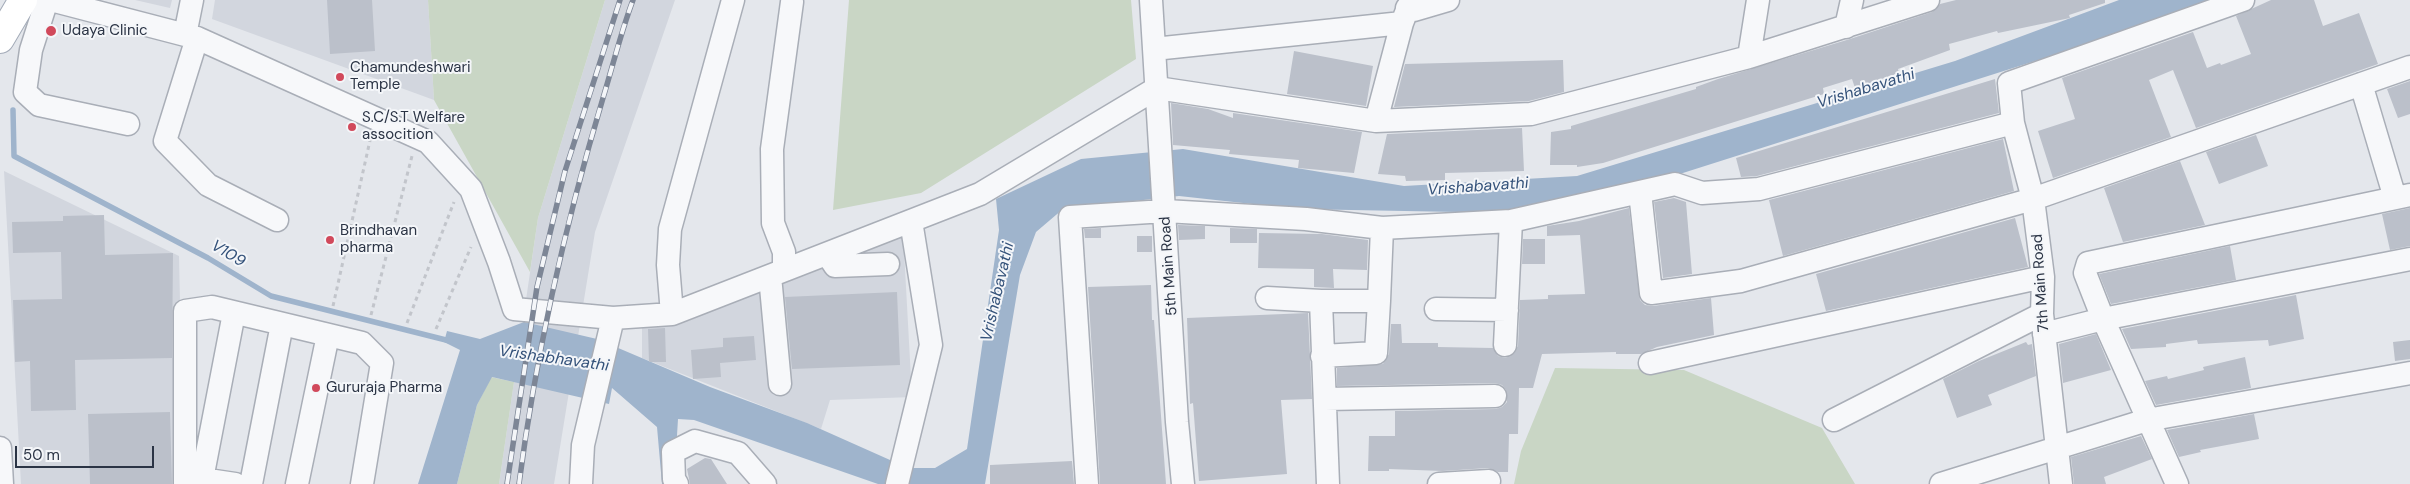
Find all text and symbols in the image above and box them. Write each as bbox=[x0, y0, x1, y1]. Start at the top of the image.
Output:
place label: Udaya Clinic bbox=[62, 22, 148, 40]
marker: Udaya Clinic bbox=[44, 24, 58, 38]
place label: Chamundeshwari Temple bbox=[350, 59, 471, 94]
water label: Vrishabavathi bbox=[1815, 65, 1917, 113]
marker: Chamundeshwari Temple bbox=[334, 71, 346, 83]
place label: S.C/S.T Welfare assocition bbox=[362, 109, 465, 144]
marker: S.C/S.T Welfare assocition bbox=[346, 121, 358, 133]
water label: Vrishabavathi bbox=[1427, 174, 1529, 200]
street label: 5th Main Road bbox=[1157, 216, 1181, 316]
place label: Brindhavan pharma bbox=[340, 222, 417, 257]
street label: 7th Main Road bbox=[2029, 233, 2053, 333]
marker: Brindhavan pharma bbox=[324, 234, 336, 246]
water label: V109 bbox=[207, 236, 249, 272]
water label: Vrishabavathi bbox=[977, 240, 1019, 344]
water label: Vrishabhavathi bbox=[498, 342, 610, 376]
place label: Gururaja Pharma bbox=[326, 379, 442, 397]
marker: Gururaja Pharma bbox=[310, 382, 322, 394]
scale bar bbox=[18, 436, 156, 468]
text: 50 m bbox=[23, 445, 60, 465]

